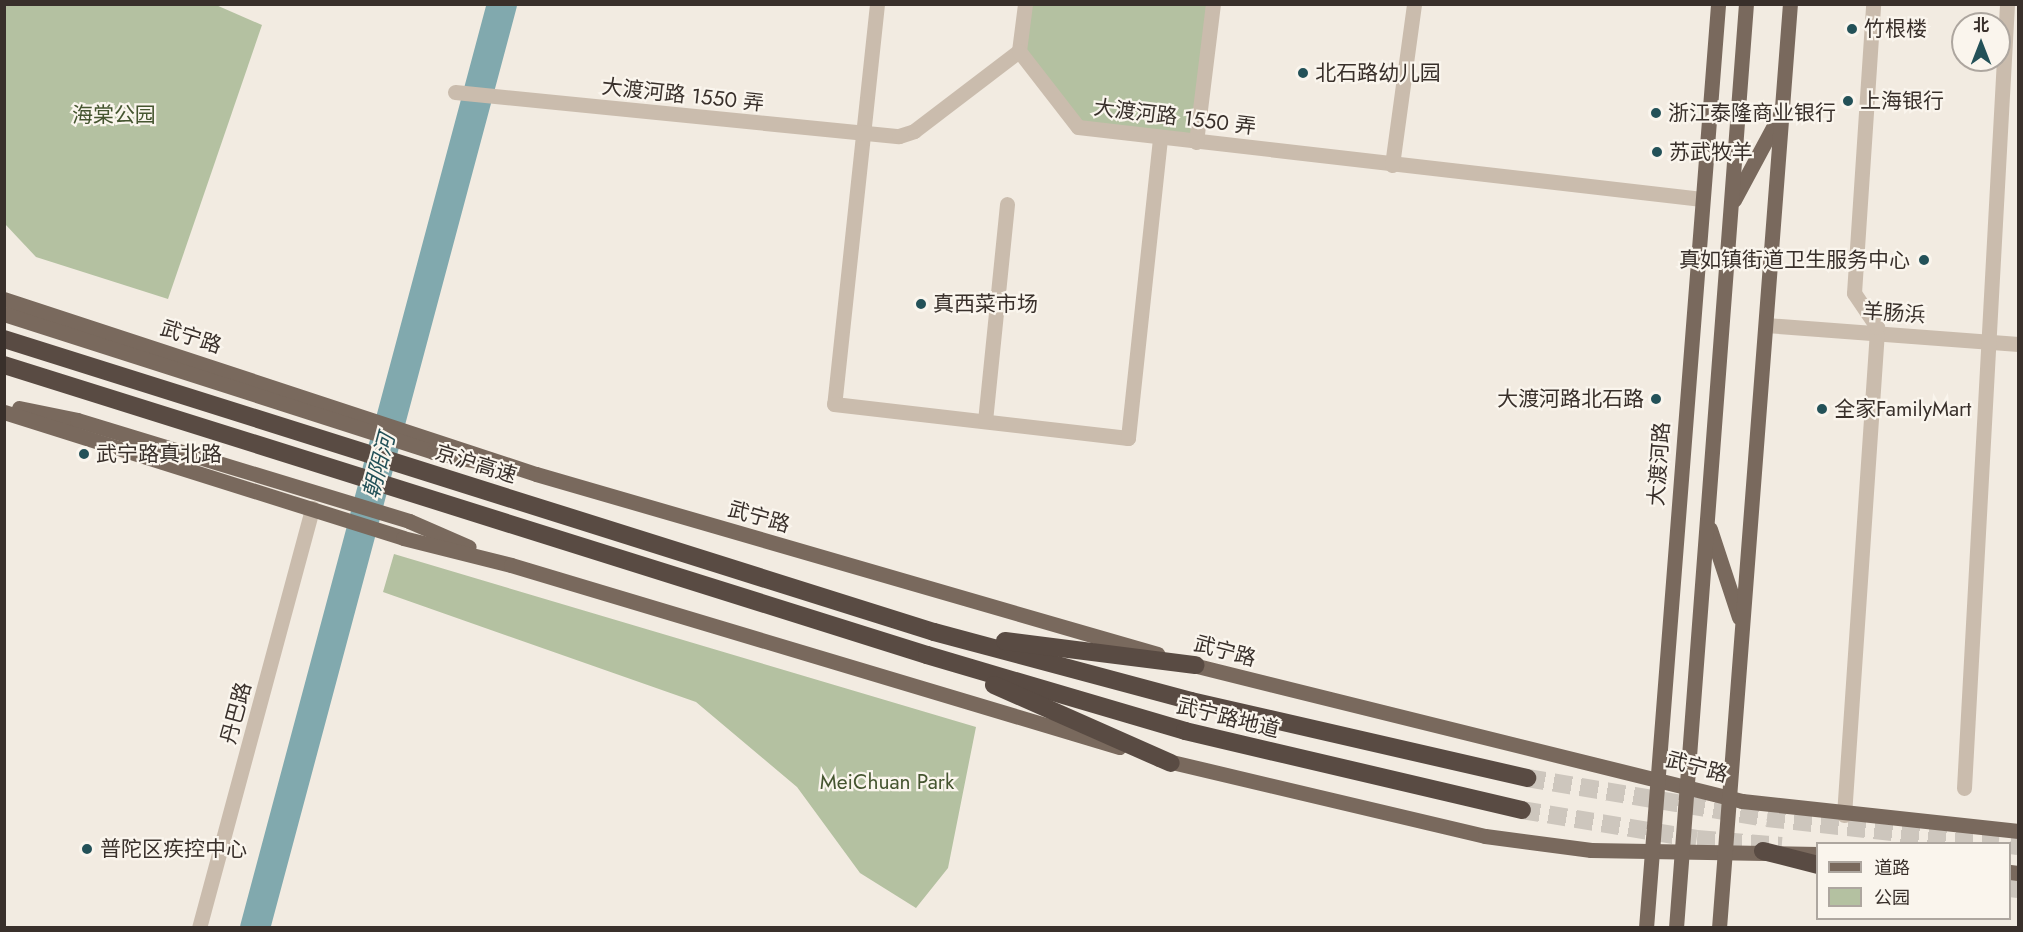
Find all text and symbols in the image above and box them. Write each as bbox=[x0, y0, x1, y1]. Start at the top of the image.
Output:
north arrow bbox=[1951, 12, 2011, 72]
text: 北 bbox=[1973, 14, 1989, 37]
place label: 竹根楼 bbox=[1864, 16, 1927, 42]
marker: 竹根楼 bbox=[1845, 22, 1859, 36]
place label: 北石路幼儿园 bbox=[1315, 60, 1441, 86]
marker: 北石路幼儿园 bbox=[1296, 66, 1310, 80]
street label: 大渡河路 1550 弄 bbox=[600, 74, 766, 116]
place label: 上海银行 bbox=[1860, 88, 1944, 114]
marker: 上海银行 bbox=[1841, 94, 1855, 108]
street label: 大渡河路 1550 弄 bbox=[1092, 95, 1258, 139]
place label: 浙江泰隆商业银行 bbox=[1668, 100, 1836, 126]
park label: 海棠公园 bbox=[72, 102, 156, 128]
marker: 浙江泰隆商业银行 bbox=[1649, 106, 1663, 120]
place label: 苏武牧羊 bbox=[1669, 139, 1753, 165]
marker: 苏武牧羊 bbox=[1650, 145, 1664, 159]
place label: 真如镇街道卫生服务中心 bbox=[1679, 247, 1910, 273]
marker: 真如镇街道卫生服务中心 bbox=[1915, 251, 1933, 269]
place label: 真西菜市场 bbox=[933, 291, 1038, 317]
marker: 真西菜市场 bbox=[914, 297, 928, 311]
street label: 羊肠浜 bbox=[1862, 298, 1926, 328]
street label: 武宁路 bbox=[157, 315, 225, 359]
place label: 大渡河路北石路 bbox=[1497, 386, 1644, 412]
marker: 大渡河路北石路 bbox=[1649, 392, 1663, 406]
place label: 全家FamilyMart bbox=[1834, 396, 1971, 422]
marker: 全家FamilyMart bbox=[1815, 402, 1829, 416]
street label: 大渡河路 bbox=[1644, 421, 1674, 507]
water label: 朝阳河 bbox=[358, 431, 400, 501]
street label: 京沪高速 bbox=[432, 440, 520, 488]
place label: 武宁路真北路 bbox=[96, 441, 222, 467]
marker: 武宁路真北路 bbox=[77, 447, 91, 461]
street label: 武宁路 bbox=[725, 496, 793, 538]
street label: 武宁路 bbox=[1191, 631, 1259, 671]
street label: 丹巴路 bbox=[216, 679, 256, 747]
street label: 武宁路地道 bbox=[1174, 693, 1282, 743]
street label: 武宁路 bbox=[1663, 747, 1731, 787]
park label: MeiChuan Park bbox=[820, 769, 954, 795]
place label: 普陀区疾控中心 bbox=[100, 836, 247, 862]
marker: 普陀区疾控中心 bbox=[78, 840, 96, 858]
legend bbox=[1816, 842, 2011, 920]
text: 道路 bbox=[1874, 855, 1910, 881]
text: 公园 bbox=[1874, 885, 1910, 911]

